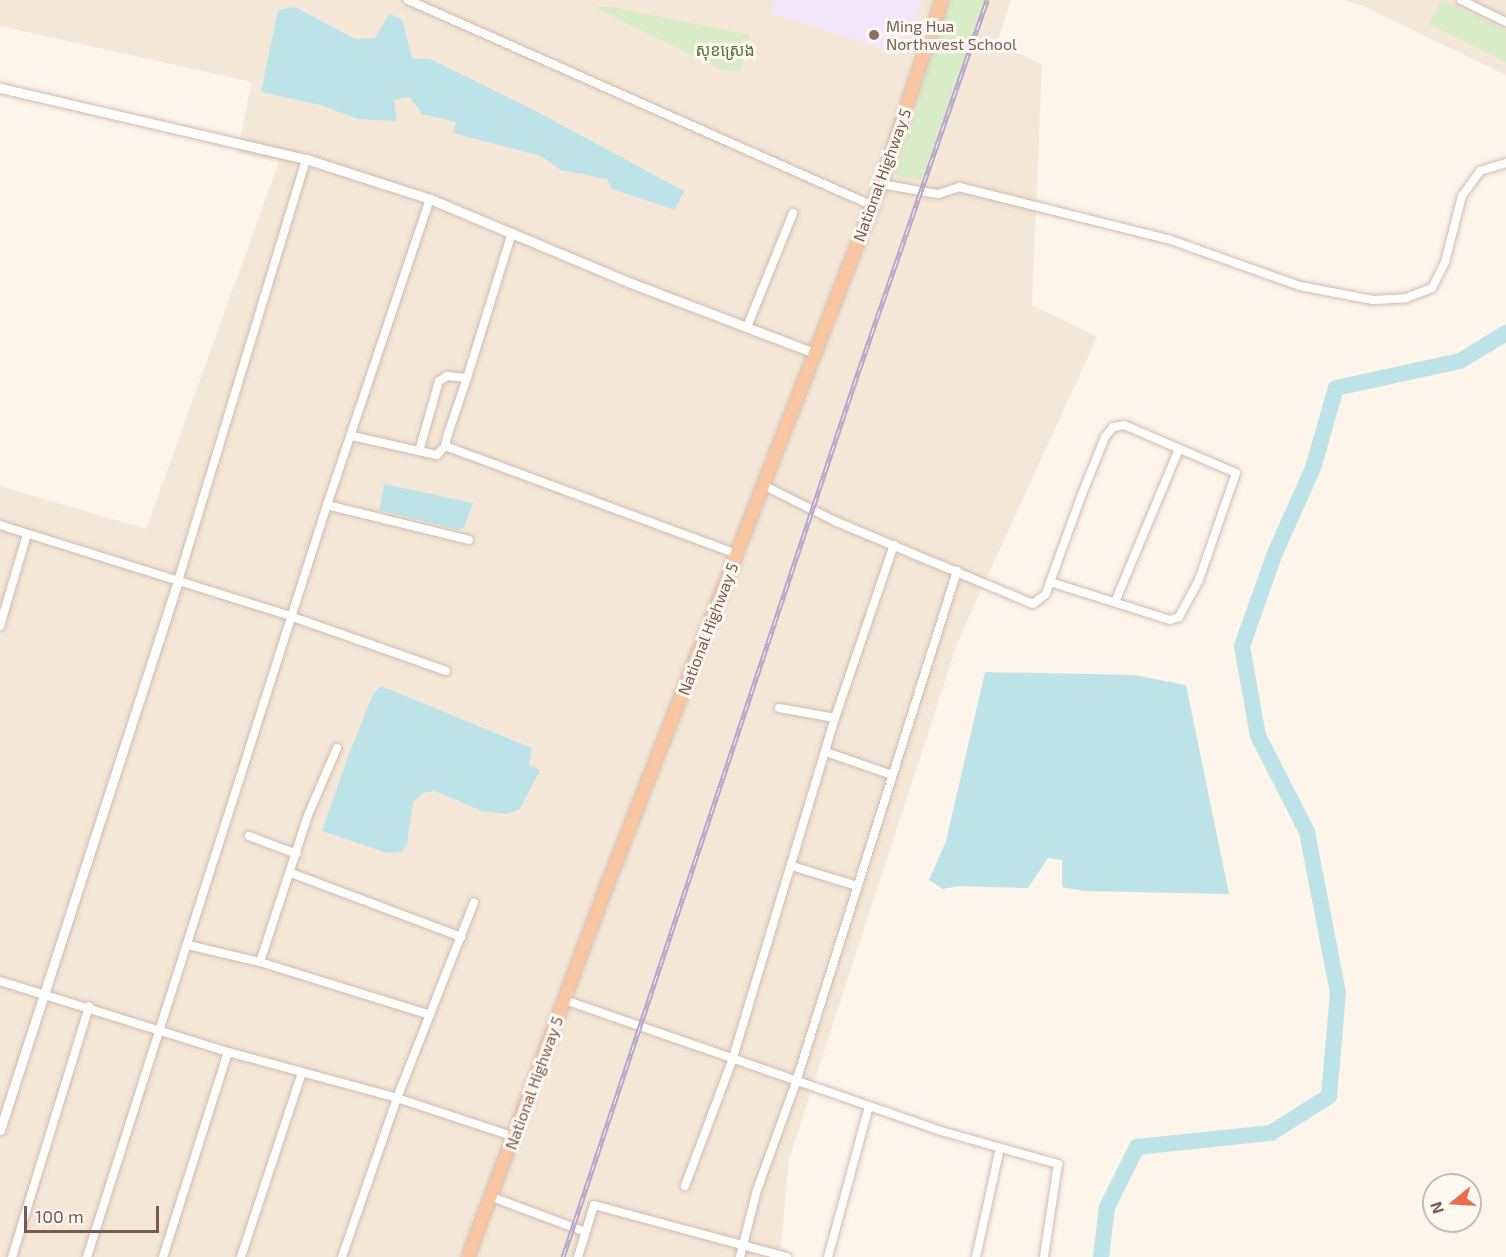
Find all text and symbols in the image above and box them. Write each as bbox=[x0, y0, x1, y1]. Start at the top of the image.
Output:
place label: Ming Hua Northwest School bbox=[886, 16, 1017, 54]
marker: Ming Hua Northwest School bbox=[867, 28, 881, 42]
park label: សុខស្រេង bbox=[695, 40, 755, 60]
street label: National Highway 5 bbox=[849, 105, 915, 245]
street label: National Highway 5 bbox=[674, 560, 742, 698]
street label: National Highway 5 bbox=[501, 1013, 567, 1153]
north arrow bbox=[1422, 1173, 1482, 1233]
scale bar bbox=[27, 1194, 162, 1232]
text: N bbox=[1425, 1200, 1447, 1217]
text: 100 m bbox=[35, 1205, 84, 1227]

